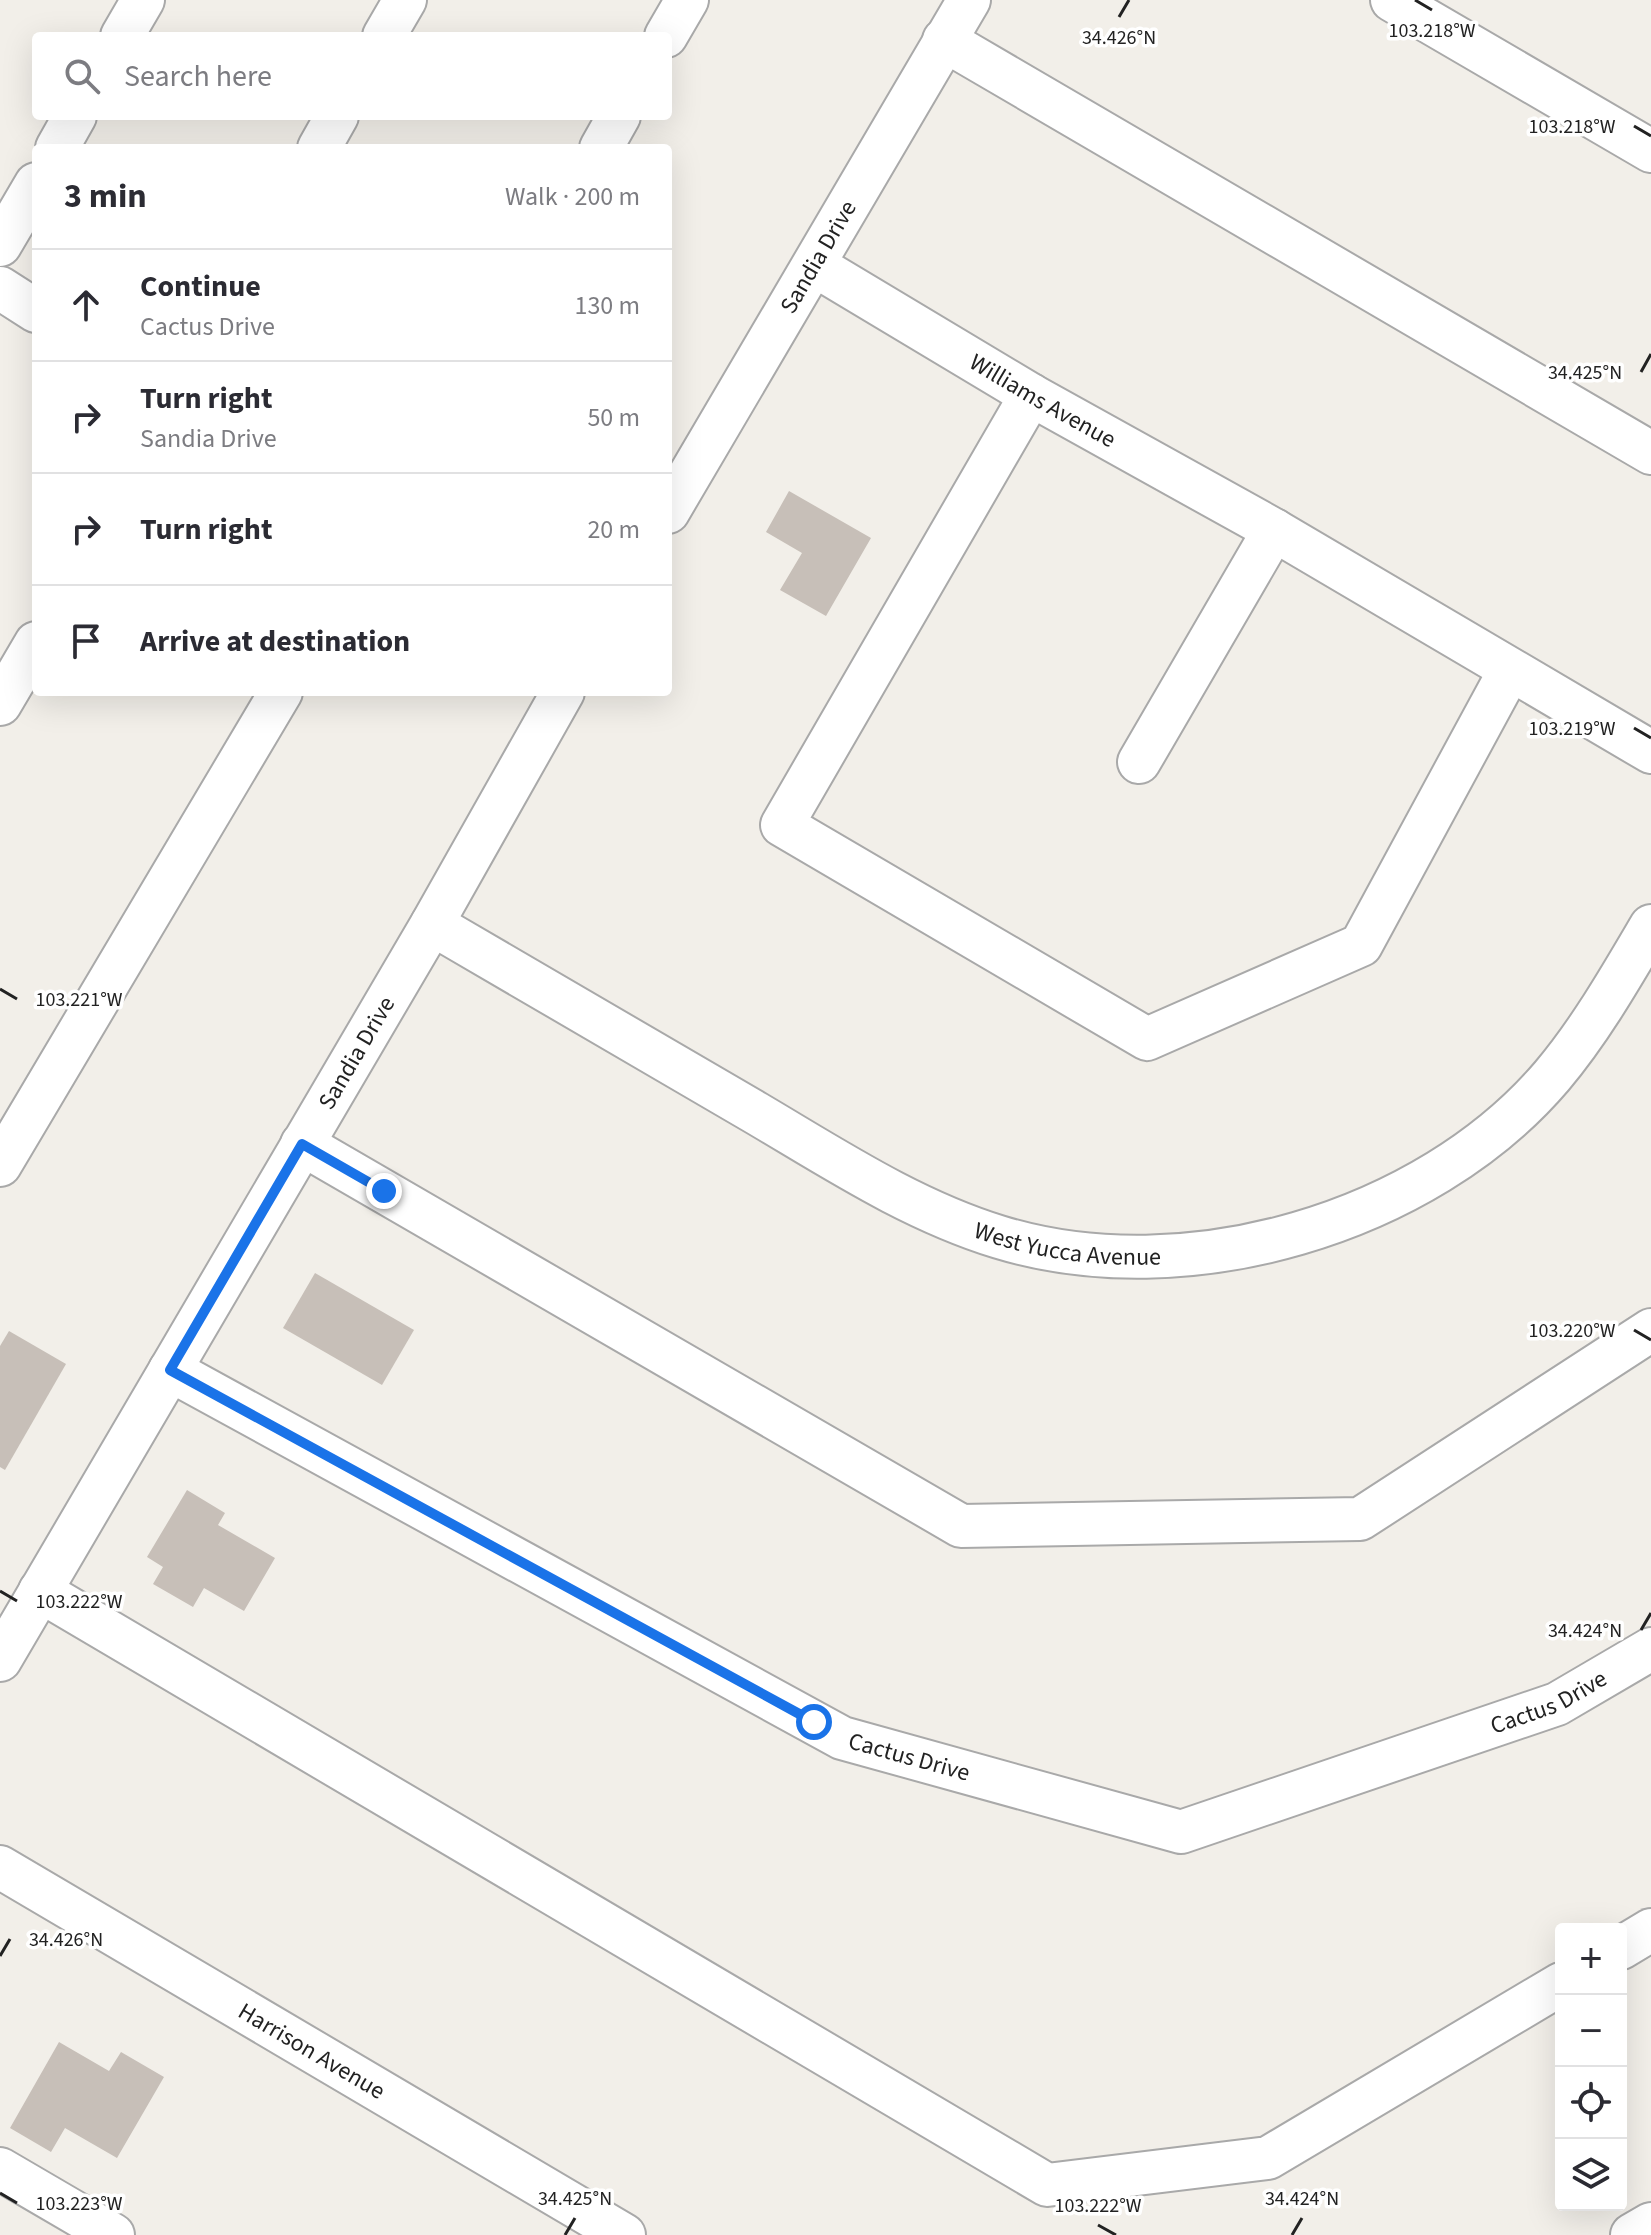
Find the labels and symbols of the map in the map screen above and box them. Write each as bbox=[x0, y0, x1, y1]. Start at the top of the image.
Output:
text: 103.218°W bbox=[1389, 17, 1476, 45]
text: 34.426°N bbox=[1082, 24, 1156, 52]
text: 103.218°W bbox=[1529, 113, 1616, 141]
street label: Sandia Drive bbox=[771, 194, 866, 320]
street label: Williams Avenue bbox=[963, 345, 1122, 457]
text: 34.425°N bbox=[1548, 359, 1622, 387]
text: 103.219°W bbox=[1529, 715, 1616, 743]
text: 103.221°W bbox=[36, 986, 123, 1014]
street label: Sandia Drive bbox=[310, 990, 404, 1116]
route end bbox=[366, 1173, 402, 1209]
street label: West Yucca Avenue bbox=[969, 1213, 1162, 1275]
text: 103.220°W bbox=[1529, 1317, 1616, 1345]
text: 103.222°W bbox=[36, 1588, 123, 1616]
text: 34.424°N bbox=[1548, 1617, 1622, 1645]
street label: Cactus Drive bbox=[1486, 1661, 1614, 1743]
route start bbox=[796, 1704, 832, 1740]
street label: Cactus Drive bbox=[844, 1724, 974, 1791]
text: 34.426°N bbox=[29, 1926, 103, 1954]
street label: Harrison Avenue bbox=[231, 1994, 392, 2108]
text: 34.425°N bbox=[538, 2185, 612, 2213]
text: 34.424°N bbox=[1265, 2185, 1339, 2213]
text: 103.223°W bbox=[36, 2190, 123, 2218]
text: 103.222°W bbox=[1055, 2192, 1142, 2220]

